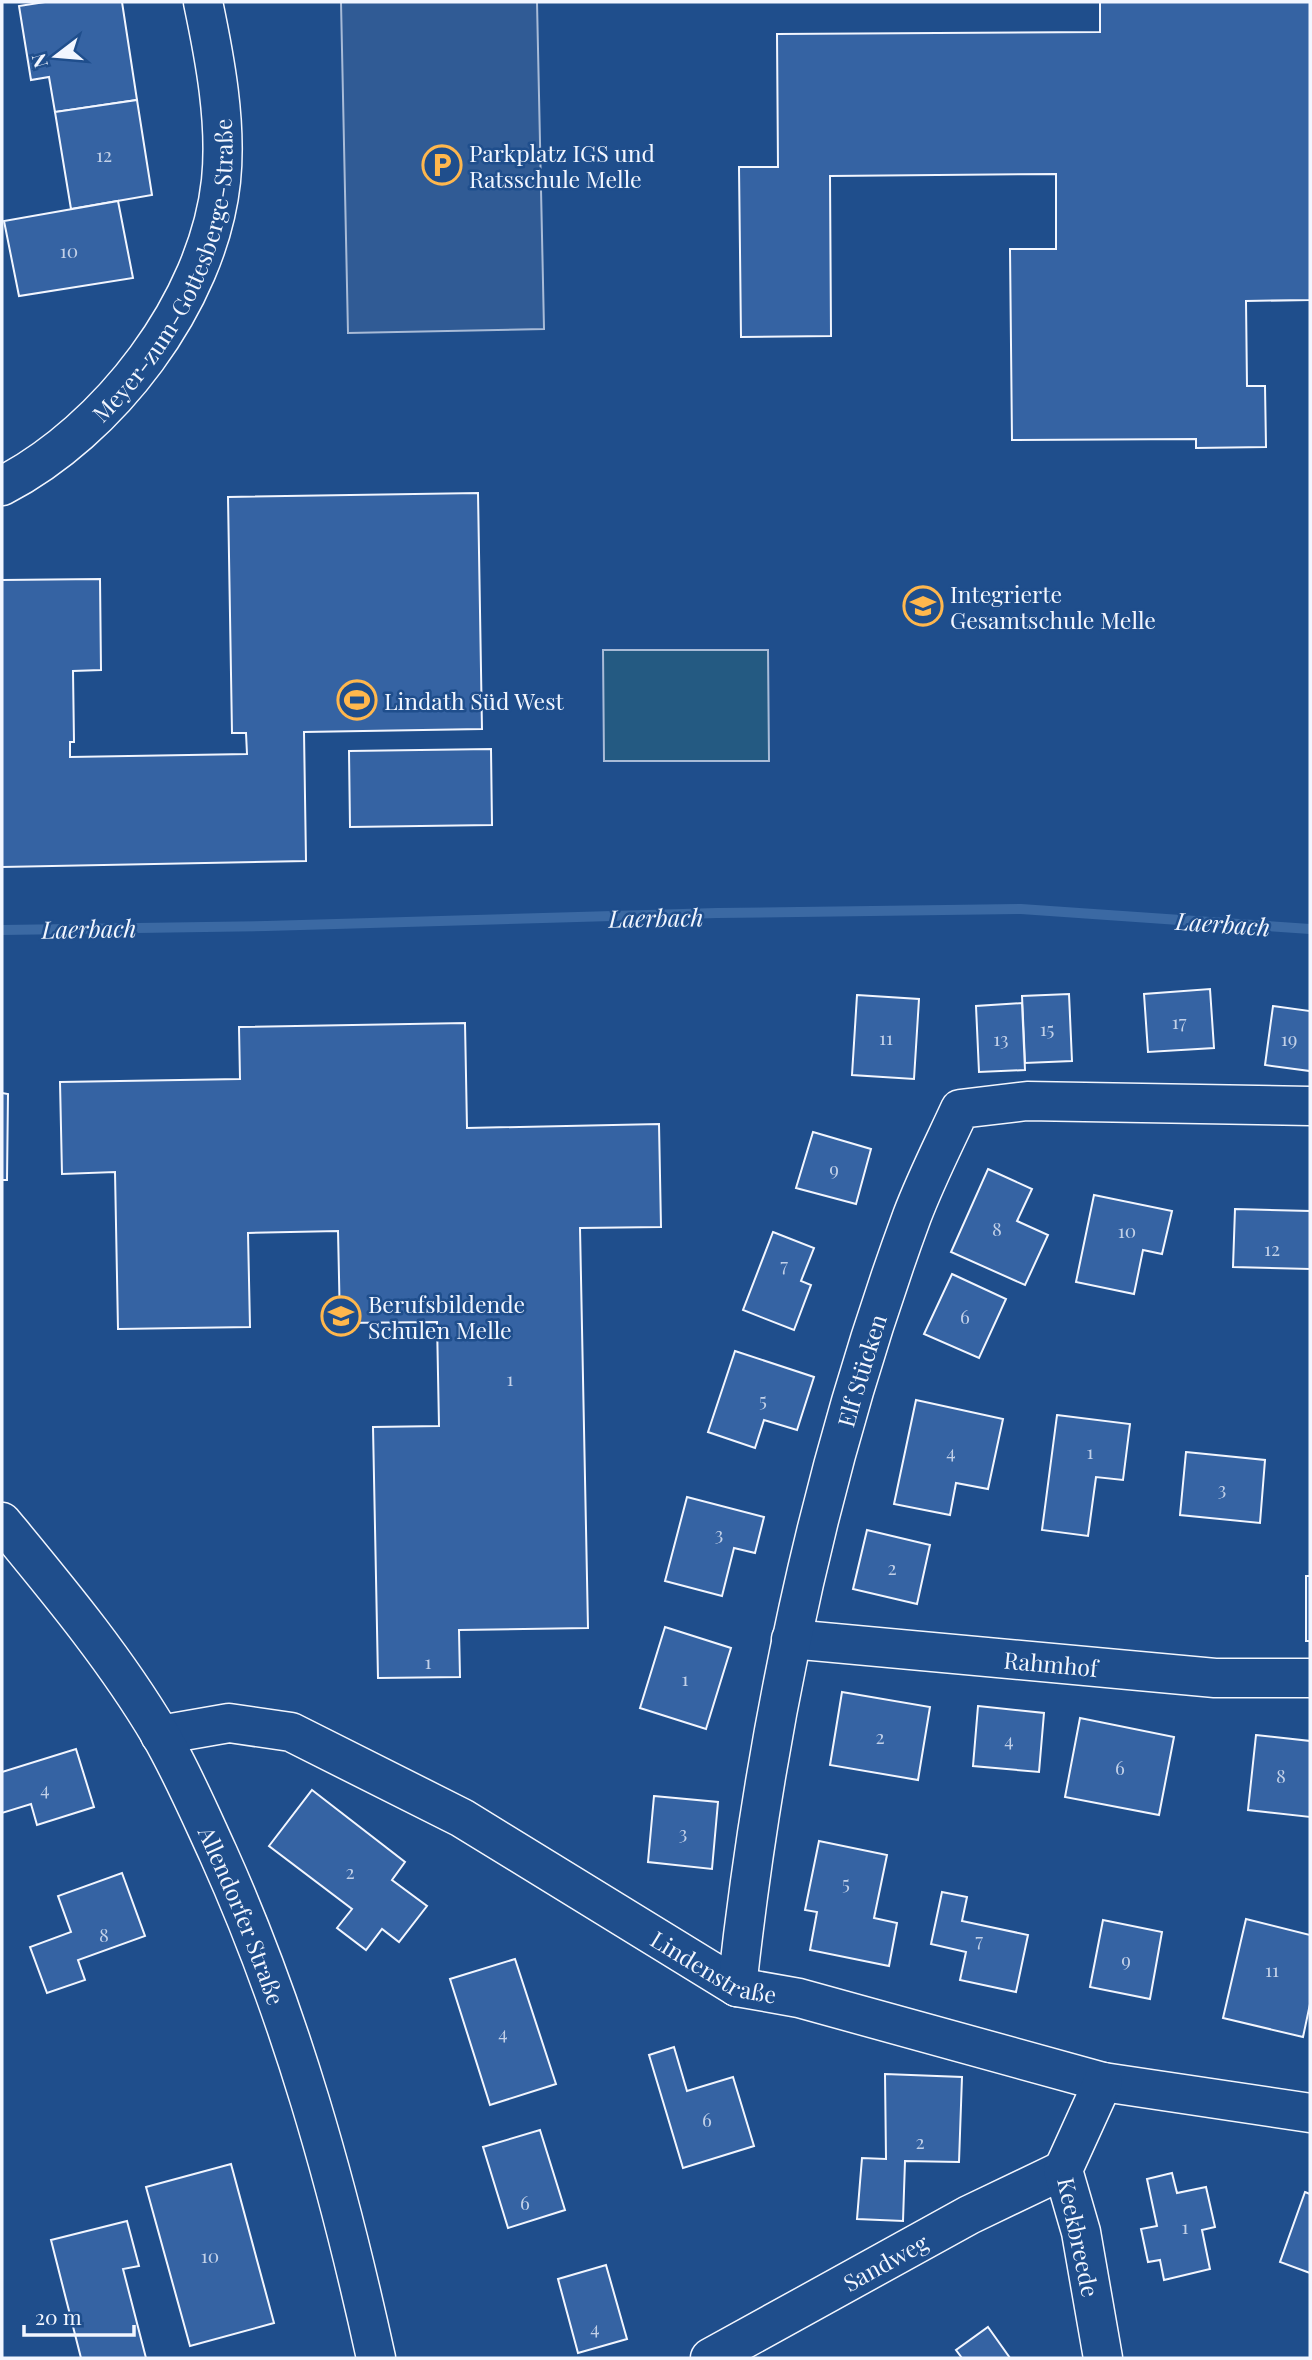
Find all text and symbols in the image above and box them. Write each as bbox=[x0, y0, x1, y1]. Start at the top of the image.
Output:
north arrow bbox=[21, 21, 91, 91]
text: N bbox=[24, 51, 53, 71]
street label: Meyer-zum-Gottesberge-Straße bbox=[85, 118, 238, 428]
place label: Parkplatz IGS und Ratsschule Melle bbox=[469, 137, 655, 194]
house number: 12 bbox=[96, 141, 112, 167]
parking icon: Parkplatz IGS und Ratsschule Melle bbox=[421, 144, 463, 186]
house number: 10 bbox=[60, 237, 78, 263]
place label: Integrierte Gesamtschule Melle bbox=[950, 578, 1156, 635]
school or university icon: Integrierte Gesamtschule Melle bbox=[902, 585, 944, 627]
sports icon: Lindath Süd West bbox=[336, 679, 378, 721]
place label: Lindath Süd West bbox=[384, 685, 564, 716]
water label: Laerbach bbox=[607, 900, 704, 934]
water label: Laerbach bbox=[1173, 904, 1272, 942]
water label: Laerbach bbox=[40, 911, 137, 945]
house number: 17 bbox=[1172, 1008, 1187, 1034]
house number: 15 bbox=[1040, 1015, 1054, 1041]
house number: 11 bbox=[879, 1024, 893, 1050]
house number: 13 bbox=[993, 1025, 1009, 1051]
house number: 19 bbox=[1281, 1025, 1297, 1051]
house number: 9 bbox=[829, 1155, 839, 1181]
house number: 8 bbox=[992, 1215, 1002, 1241]
house number: 10 bbox=[1118, 1217, 1136, 1243]
house number: 12 bbox=[1264, 1235, 1280, 1261]
house number: 7 bbox=[780, 1251, 788, 1277]
place label: Berufsbildende Schulen Melle bbox=[368, 1288, 525, 1345]
school or university icon: Berufsbildende Schulen Melle bbox=[320, 1295, 362, 1337]
house number: 6 bbox=[960, 1303, 970, 1329]
street label: Elf Stücken bbox=[829, 1310, 893, 1430]
house number: 1 bbox=[506, 1365, 514, 1391]
house number: 5 bbox=[759, 1386, 767, 1412]
house number: 4 bbox=[946, 1438, 956, 1464]
house number: 1 bbox=[1086, 1438, 1094, 1464]
house number: 3 bbox=[1218, 1475, 1226, 1501]
house number: 3 bbox=[715, 1520, 723, 1546]
house number: 2 bbox=[887, 1554, 897, 1580]
street label: Rahmhof bbox=[1003, 1643, 1102, 1683]
house number: 1 bbox=[424, 1648, 432, 1674]
house number: 1 bbox=[681, 1665, 689, 1691]
house number: 2 bbox=[875, 1723, 885, 1749]
house number: 4 bbox=[1004, 1726, 1014, 1752]
house number: 6 bbox=[1115, 1754, 1125, 1780]
house number: 8 bbox=[1276, 1762, 1286, 1788]
house number: 4 bbox=[40, 1775, 50, 1801]
house number: 3 bbox=[679, 1819, 687, 1845]
street label: Allendorfer Straße bbox=[192, 1820, 293, 2009]
house number: 2 bbox=[345, 1858, 355, 1884]
house number: 5 bbox=[842, 1869, 850, 1895]
house number: 8 bbox=[99, 1921, 109, 1947]
street label: Lindenstraße bbox=[645, 1923, 779, 2009]
house number: 7 bbox=[975, 1926, 983, 1952]
house number: 9 bbox=[1121, 1946, 1131, 1972]
house number: 11 bbox=[1265, 1956, 1279, 1982]
house number: 4 bbox=[498, 2019, 508, 2045]
house number: 6 bbox=[702, 2106, 712, 2132]
house number: 2 bbox=[915, 2128, 925, 2154]
street label: Keekbreede bbox=[1051, 2174, 1107, 2300]
house number: 6 bbox=[520, 2189, 530, 2215]
house number: 1 bbox=[1181, 2213, 1189, 2239]
street label: Sandweg bbox=[837, 2225, 933, 2297]
house number: 10 bbox=[201, 2242, 219, 2268]
scale bar bbox=[24, 2294, 135, 2338]
text: 20 m bbox=[35, 2302, 82, 2330]
house number: 4 bbox=[590, 2314, 600, 2340]

